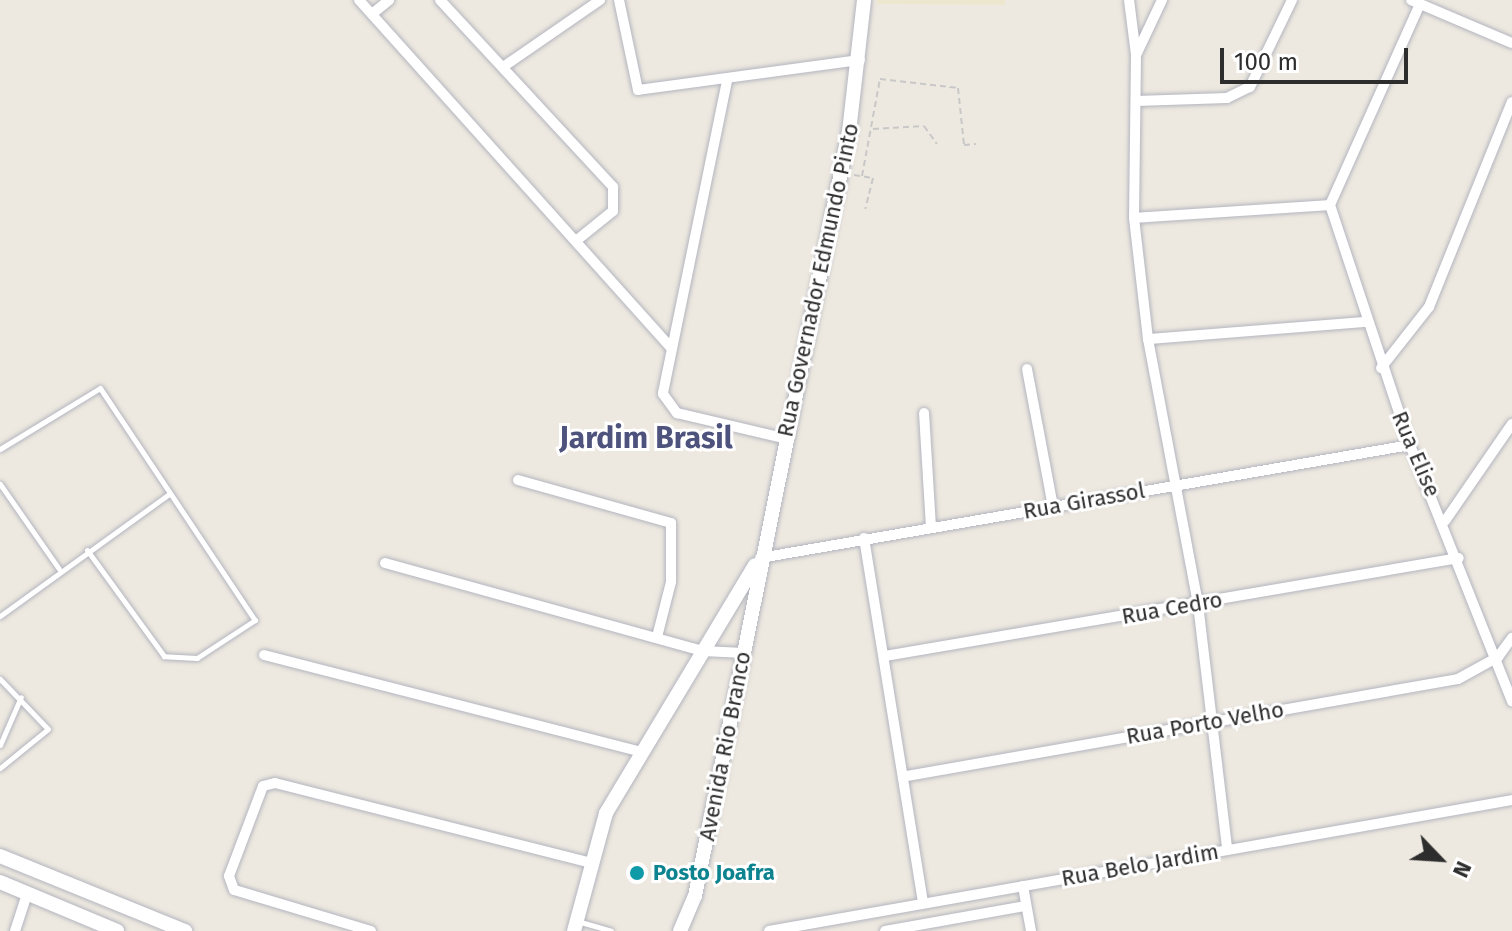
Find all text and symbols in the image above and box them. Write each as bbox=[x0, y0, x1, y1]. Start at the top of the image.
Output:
scale bar bbox=[1224, 32, 1412, 82]
text: 100 m bbox=[1234, 48, 1298, 76]
street label: Rua Governador Edmundo Pinto bbox=[772, 121, 864, 439]
street label: Rua Elise bbox=[1386, 407, 1446, 501]
district label: Jardim Brasil bbox=[559, 420, 733, 456]
street label: Rua Girassol bbox=[1021, 477, 1147, 525]
street label: Rua Cedro bbox=[1120, 586, 1224, 630]
street label: Avenida Rio Branco bbox=[694, 649, 756, 843]
street label: Rua Porto Velho bbox=[1124, 696, 1286, 750]
north arrow bbox=[1400, 819, 1480, 899]
street label: Rua Belo Jardim bbox=[1059, 838, 1221, 892]
text: N bbox=[1447, 857, 1478, 882]
place label: Posto Joafra bbox=[653, 860, 775, 886]
marker: Posto Joafra bbox=[628, 864, 646, 882]

